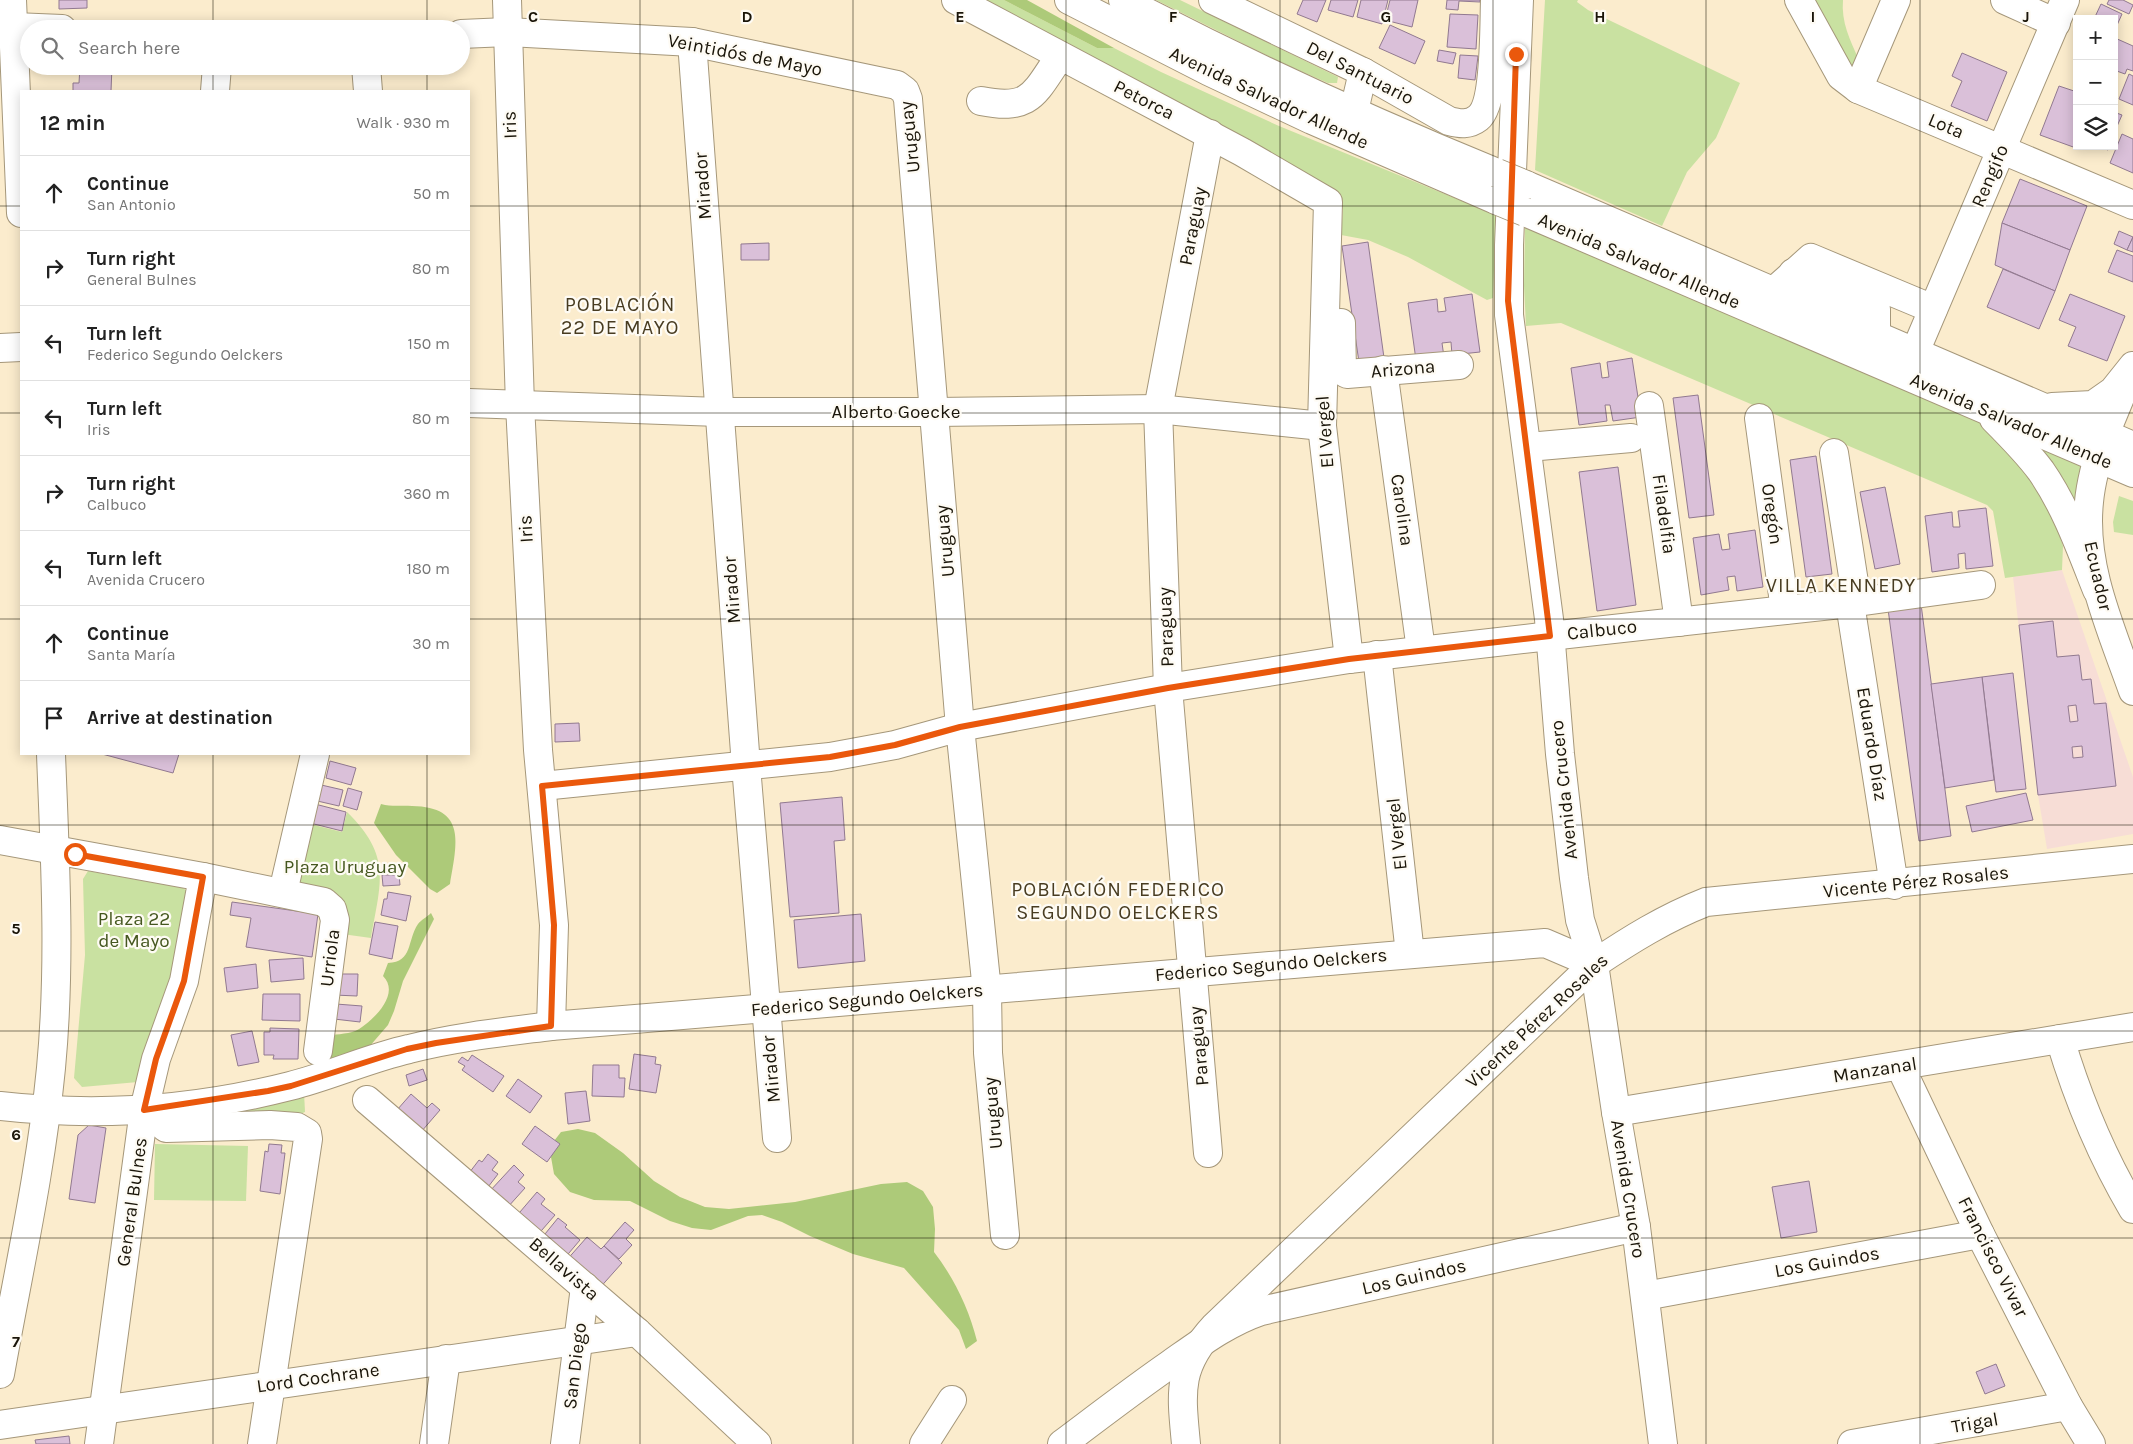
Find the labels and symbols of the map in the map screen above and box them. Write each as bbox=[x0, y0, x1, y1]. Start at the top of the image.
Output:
text: C bbox=[528, 7, 538, 26]
text: D bbox=[742, 7, 753, 26]
text: E bbox=[955, 7, 965, 26]
text: F bbox=[1169, 7, 1178, 26]
text: G bbox=[1381, 7, 1391, 26]
text: H bbox=[1594, 7, 1606, 26]
text: I bbox=[1811, 7, 1815, 26]
text: J bbox=[2022, 7, 2030, 26]
street label: Veintidós de Mayo bbox=[666, 29, 824, 81]
street label: Del Santuario bbox=[1303, 37, 1417, 109]
street label: Avenida Salvador Allende bbox=[1166, 42, 1372, 154]
route end bbox=[1505, 43, 1528, 66]
street label: Petorca bbox=[1110, 75, 1178, 125]
street label: Uruguay bbox=[895, 100, 925, 174]
street label: Lota bbox=[1925, 109, 1967, 143]
street label: Iris bbox=[499, 111, 521, 139]
street label: Rengifo bbox=[1967, 141, 2013, 211]
street label: Mirador bbox=[690, 151, 716, 220]
street label: Paraguay bbox=[1175, 185, 1211, 267]
street label: Avenida Salvador Allende bbox=[1535, 208, 1743, 314]
district label: POBLACIÓN 22 DE MAYO bbox=[561, 292, 679, 339]
street label: Arizona bbox=[1370, 355, 1436, 383]
street label: Avenida Salvador Allende bbox=[1907, 368, 2115, 474]
street label: El Vergel bbox=[1311, 395, 1339, 469]
street label: Alberto Goecke bbox=[832, 401, 960, 423]
street label: Carolina bbox=[1386, 473, 1418, 547]
street label: Filadelfia bbox=[1648, 473, 1680, 555]
street label: Oregón bbox=[1757, 482, 1787, 546]
street label: Uruguay bbox=[931, 504, 959, 578]
street label: Iris bbox=[514, 515, 538, 543]
street label: Ecuador bbox=[2079, 539, 2117, 613]
street label: Mirador bbox=[719, 555, 745, 624]
district label: VILLA KENNEDY bbox=[1766, 574, 1916, 597]
street label: Paraguay bbox=[1154, 587, 1178, 667]
street label: Calbuco bbox=[1566, 615, 1638, 645]
street label: Eduardo Díaz bbox=[1852, 686, 1892, 802]
street label: Avenida Crucero bbox=[1546, 719, 1582, 861]
street label: El Vergel bbox=[1382, 797, 1412, 871]
route start bbox=[64, 843, 87, 866]
park label: Plaza Uruguay bbox=[284, 856, 406, 878]
street label: Vicente Pérez Rosales bbox=[1822, 861, 2010, 903]
district label: POBLACIÓN FEDERICO SEGUNDO OELCKERS bbox=[1011, 877, 1225, 924]
park label: Plaza 22 de Mayo bbox=[98, 908, 170, 952]
text: 5 bbox=[11, 919, 21, 938]
street label: Urriola bbox=[316, 928, 344, 988]
street label: Federico Segundo Oelckers bbox=[1154, 944, 1388, 986]
street label: Vicente Pérez Rosales bbox=[1461, 949, 1613, 1093]
street label: Federico Segundo Oelckers bbox=[750, 979, 984, 1021]
street label: Paraguay bbox=[1185, 1005, 1213, 1087]
street label: Mirador bbox=[757, 1034, 785, 1104]
street label: Manzanal bbox=[1831, 1053, 1919, 1087]
street label: Uruguay bbox=[979, 1076, 1007, 1150]
street label: Avenida Crucero bbox=[1606, 1118, 1650, 1260]
text: 6 bbox=[11, 1125, 21, 1144]
street label: General Bulnes bbox=[112, 1136, 152, 1268]
street label: Francisco Vivar bbox=[1953, 1193, 2033, 1321]
street label: Bellavista bbox=[525, 1233, 603, 1305]
street label: Los Guindos bbox=[1773, 1242, 1881, 1282]
street label: Los Guindos bbox=[1360, 1254, 1468, 1300]
street label: San Diego bbox=[559, 1321, 591, 1411]
text: 7 bbox=[12, 1332, 20, 1351]
street label: Lord Cochrane bbox=[255, 1358, 381, 1398]
street label: Trigal bbox=[1950, 1408, 2000, 1438]

